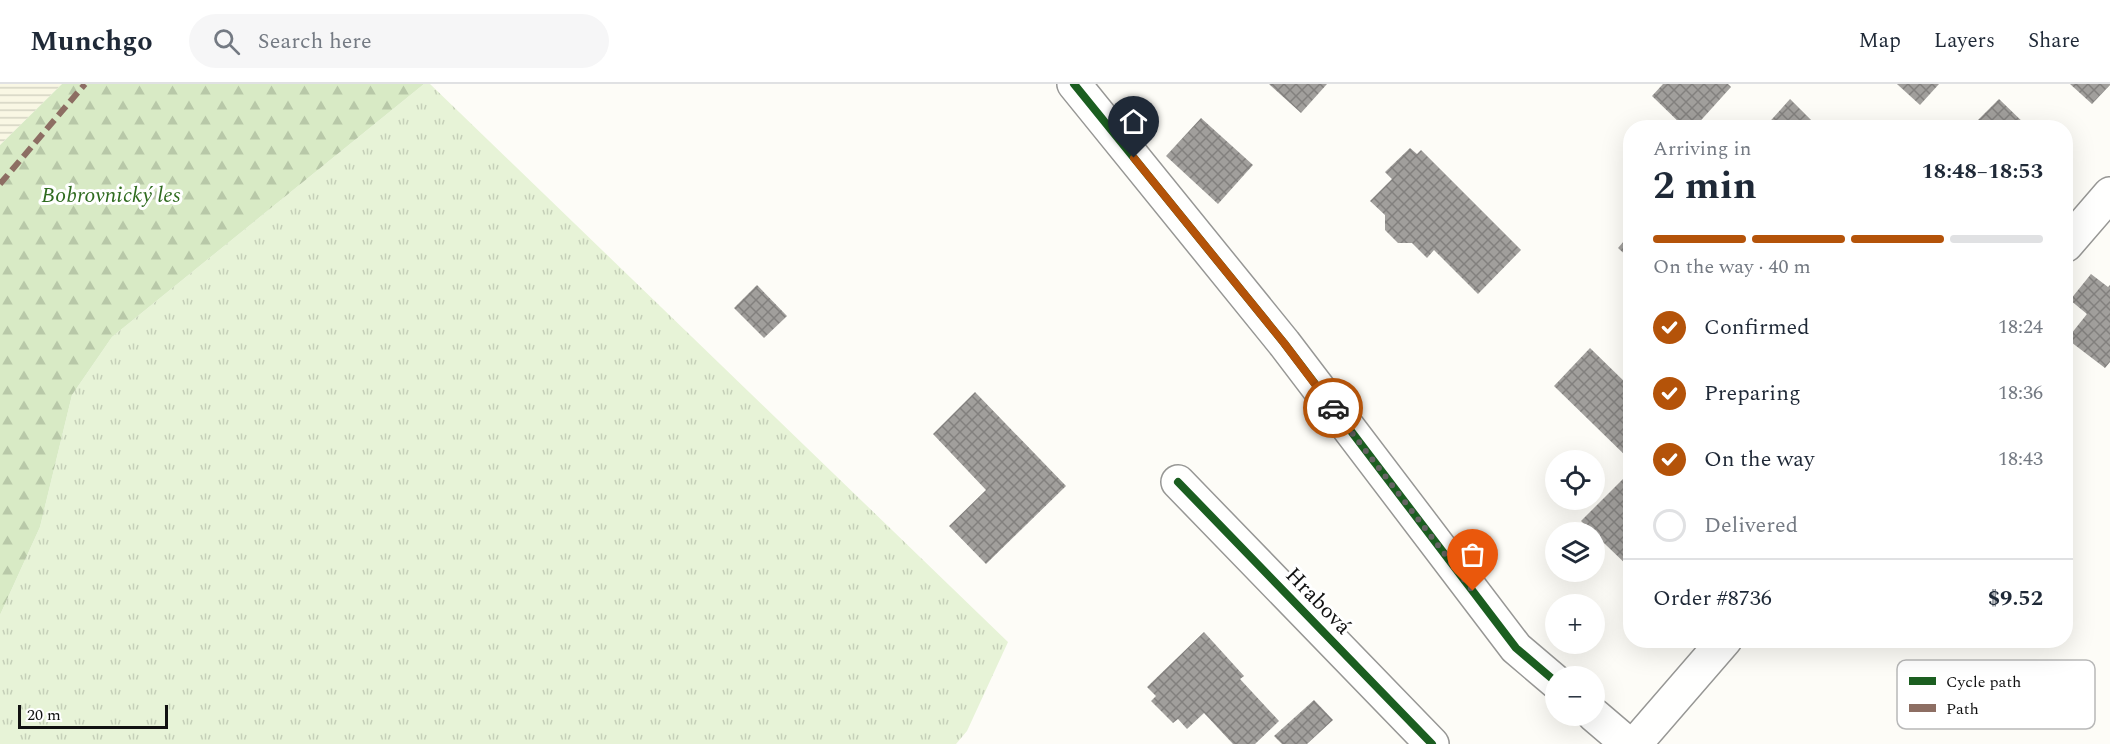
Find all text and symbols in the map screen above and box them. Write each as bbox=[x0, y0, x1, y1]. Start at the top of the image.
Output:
search box bbox=[189, 14, 609, 68]
text: Munchgo bbox=[30, 20, 153, 63]
icon: search bbox=[210, 25, 243, 58]
text: Search here bbox=[258, 25, 372, 58]
text: Map bbox=[1859, 25, 1901, 57]
text: Layers bbox=[1934, 25, 1995, 57]
text: Share bbox=[2028, 25, 2080, 57]
pin bbox=[1108, 96, 1159, 158]
icon: home bbox=[1117, 105, 1150, 138]
text: Arriving in bbox=[1653, 134, 1751, 164]
text: 18:48–18:53 bbox=[1921, 155, 2043, 188]
text: 2 min bbox=[1653, 157, 1757, 216]
park label: Bobrovnický les bbox=[41, 179, 181, 212]
text: On the way · 40 m bbox=[1653, 252, 1811, 282]
icon: check bbox=[1653, 311, 1686, 344]
text: Confirmed bbox=[1704, 311, 1810, 344]
text: 18:24 bbox=[1998, 312, 2043, 342]
icon: check bbox=[1653, 377, 1686, 410]
text: Preparing bbox=[1704, 377, 1801, 410]
courier bbox=[1303, 378, 1363, 438]
text: 18:36 bbox=[1998, 378, 2043, 408]
icon: car bbox=[1317, 392, 1350, 425]
icon: check bbox=[1653, 443, 1686, 476]
text: On the way bbox=[1704, 443, 1815, 476]
text: 18:43 bbox=[1998, 444, 2043, 474]
map controls bbox=[1545, 450, 1605, 726]
button: locate bbox=[1545, 450, 1605, 510]
text: Delivered bbox=[1704, 509, 1798, 542]
button: layers bbox=[1545, 522, 1605, 582]
pin bbox=[1447, 529, 1498, 591]
icon: bag bbox=[1456, 538, 1489, 571]
street label: Hrabová bbox=[1277, 560, 1359, 643]
text: Order #8736 bbox=[1653, 582, 1772, 615]
text: $9.52 bbox=[1988, 582, 2043, 615]
button: + bbox=[1545, 594, 1605, 654]
legend bbox=[1897, 660, 2095, 729]
button: − bbox=[1545, 666, 1605, 726]
text: Cycle path bbox=[1946, 670, 2021, 694]
text: Path bbox=[1946, 697, 1979, 721]
scale bar bbox=[18, 702, 168, 730]
text: 20 m bbox=[27, 703, 61, 727]

